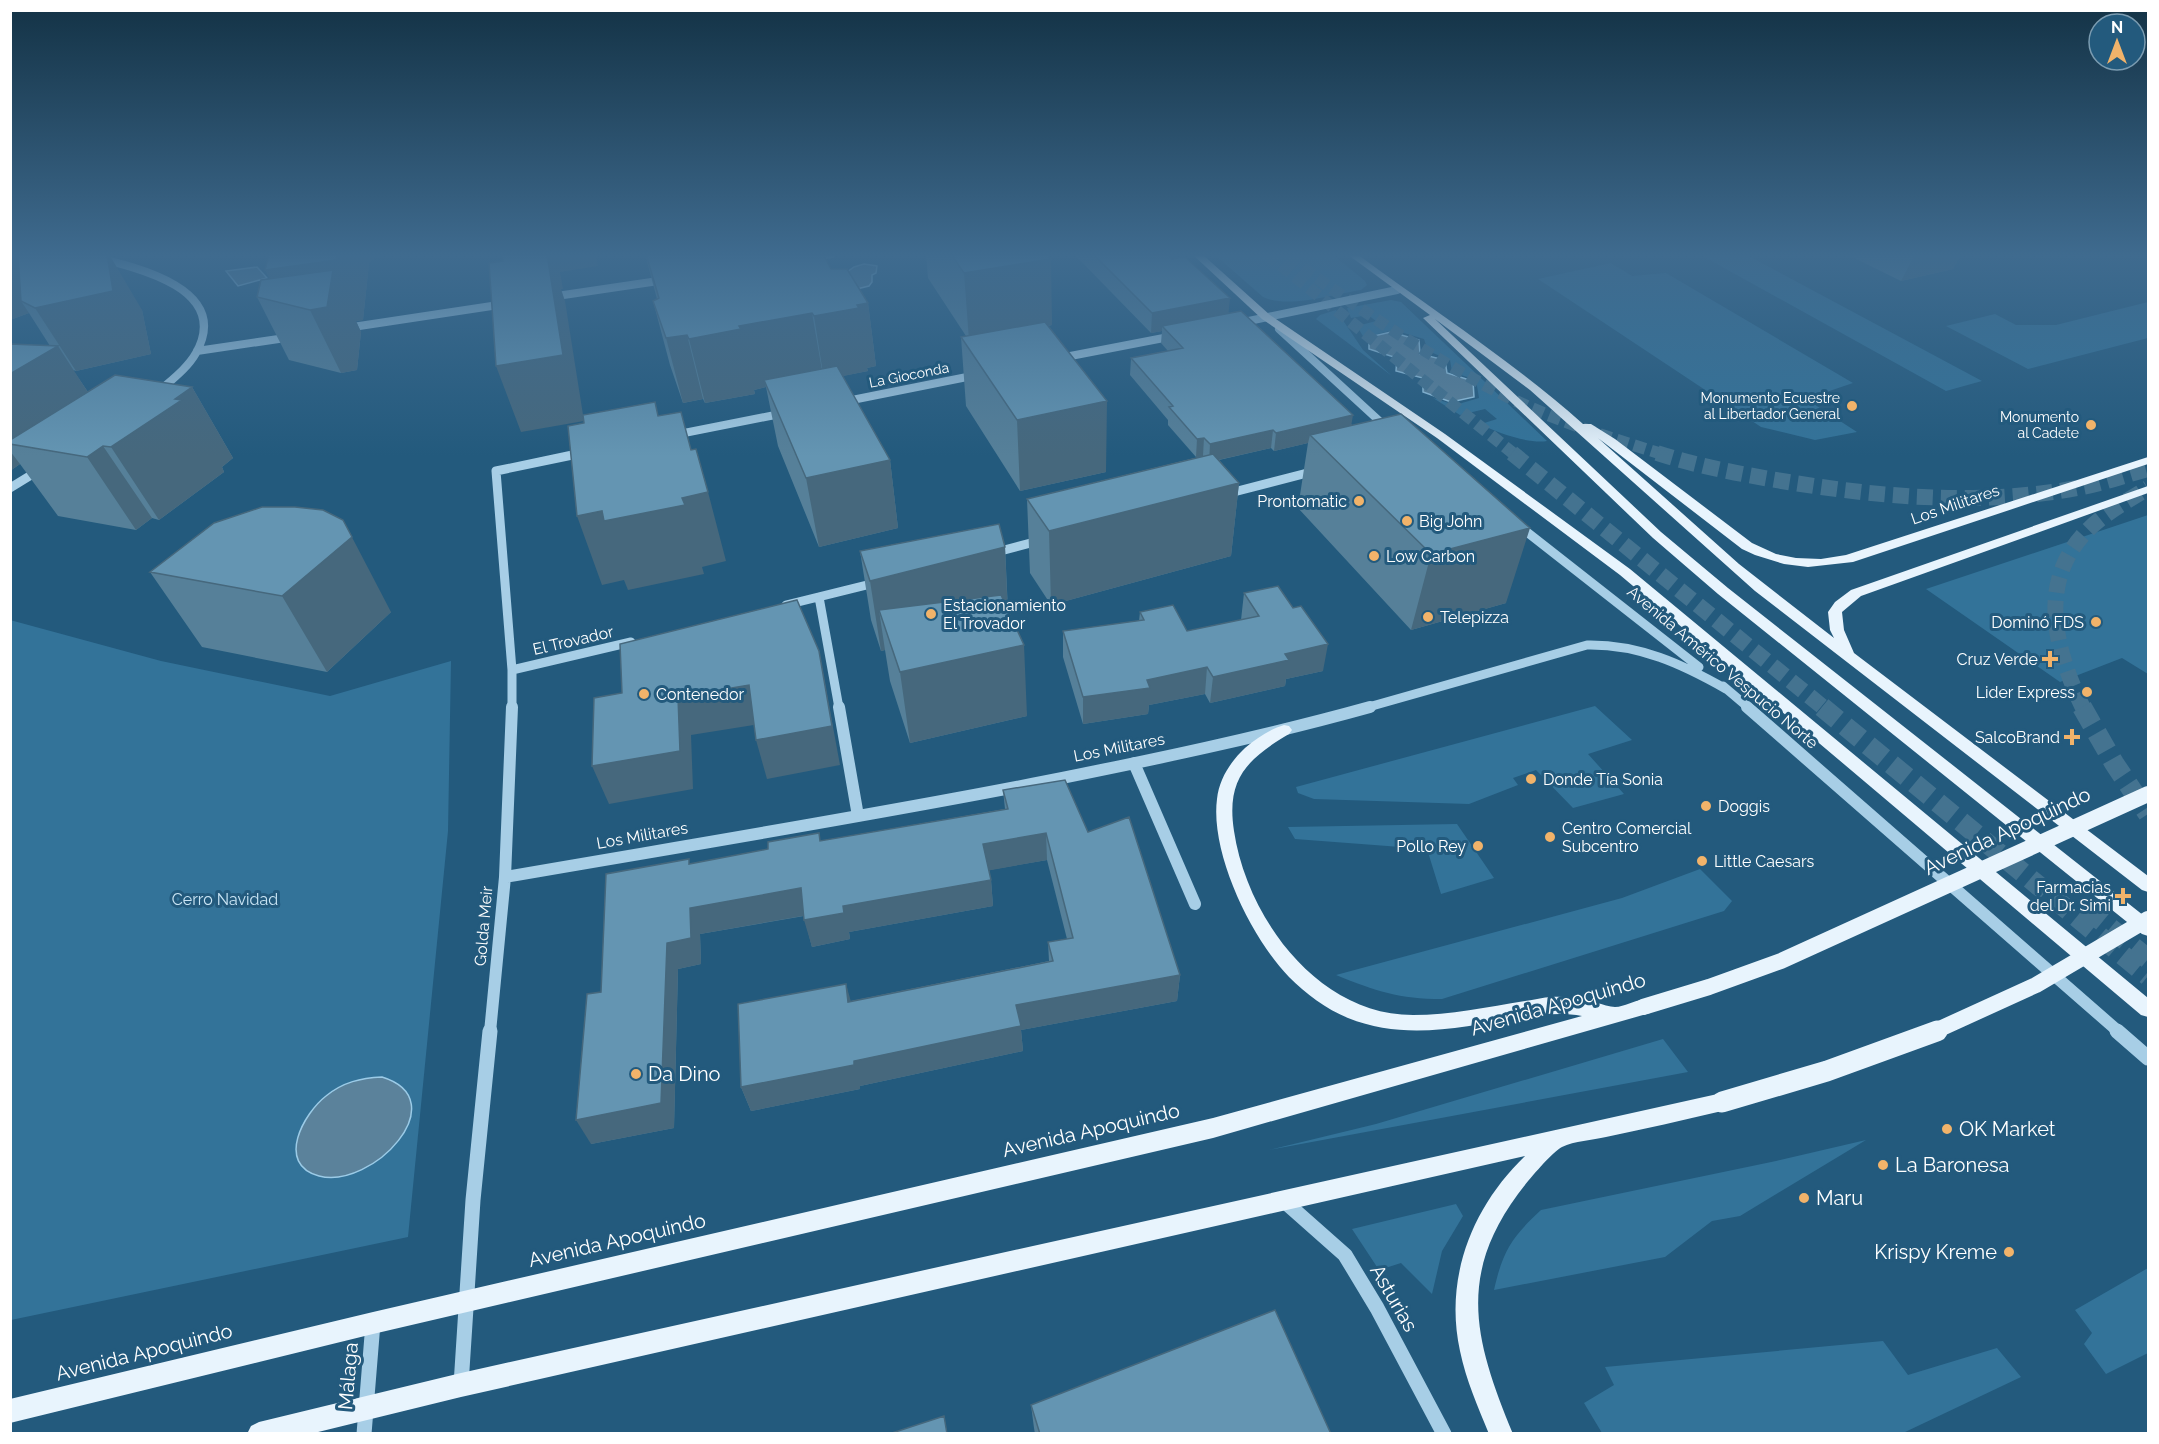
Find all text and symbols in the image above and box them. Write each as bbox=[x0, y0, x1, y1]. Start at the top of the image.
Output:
north arrow bbox=[2087, 12, 2147, 72]
text: N bbox=[2111, 18, 2123, 37]
street label: La Gioconda bbox=[868, 359, 950, 391]
place label: Monumento Ecuestre al Libertador General bbox=[1700, 390, 1840, 422]
marker: Monumento Ecuestre al Libertador General bbox=[1845, 399, 1859, 413]
place label: Monumento al Cadete bbox=[2000, 409, 2079, 441]
marker: Monumento al Cadete bbox=[2084, 418, 2098, 432]
street label: Los Militares bbox=[1908, 480, 2002, 528]
place label: Prontomatic bbox=[1257, 492, 1347, 511]
marker: Prontomatic bbox=[1352, 494, 1366, 508]
place label: Big John bbox=[1419, 512, 1482, 531]
marker: Big John bbox=[1400, 514, 1414, 528]
place label: Low Carbon bbox=[1386, 547, 1475, 566]
marker: Low Carbon bbox=[1367, 549, 1381, 563]
street label: Avenida Américo Vespucio Norte bbox=[1624, 582, 1822, 753]
place label: Estacionamiento El Trovador bbox=[943, 596, 1066, 633]
marker: Estacionamiento El Trovador bbox=[924, 607, 938, 621]
place label: Telepizza bbox=[1440, 608, 1509, 627]
marker: Telepizza bbox=[1421, 610, 1435, 624]
place label: Dominó FDS bbox=[1991, 613, 2084, 632]
marker: Dominó FDS bbox=[2089, 615, 2103, 629]
street label: El Trovador bbox=[531, 622, 616, 659]
place label: Cruz Verde bbox=[1957, 650, 2038, 669]
marker: Cruz Verde bbox=[2043, 652, 2057, 666]
place label: Lider Express bbox=[1976, 683, 2075, 702]
place label: Contenedor bbox=[656, 685, 745, 704]
marker: Lider Express bbox=[2080, 685, 2094, 699]
marker: Contenedor bbox=[637, 687, 651, 701]
place label: SalcoBrand bbox=[1975, 728, 2060, 747]
street label: Los Militares bbox=[1072, 729, 1167, 766]
marker: SalcoBrand bbox=[2065, 730, 2079, 744]
place label: Donde Tía Sonia bbox=[1543, 770, 1663, 789]
marker: Donde Tía Sonia bbox=[1524, 772, 1538, 786]
street label: Avenida Apoquindo bbox=[1920, 782, 2094, 880]
place label: Doggis bbox=[1718, 797, 1770, 816]
marker: Doggis bbox=[1699, 799, 1713, 813]
street label: Los Militares bbox=[595, 818, 689, 853]
place label: Centro Comercial Subcentro bbox=[1562, 819, 1692, 856]
marker: Centro Comercial Subcentro bbox=[1543, 830, 1557, 844]
place label: Pollo Rey bbox=[1396, 837, 1466, 856]
marker: Pollo Rey bbox=[1471, 839, 1485, 853]
place label: Little Caesars bbox=[1714, 852, 1815, 871]
marker: Little Caesars bbox=[1695, 854, 1709, 868]
place label: Farmacias del Dr. Simi bbox=[2030, 878, 2111, 915]
street label: Golda Meir bbox=[471, 885, 497, 967]
marker: Farmacias del Dr. Simi bbox=[2116, 889, 2130, 903]
park label: Cerro Navidad bbox=[172, 890, 278, 909]
street label: Avenida Apoquindo bbox=[1468, 967, 1648, 1040]
place label: Da Dino bbox=[648, 1062, 721, 1086]
marker: Da Dino bbox=[629, 1067, 643, 1081]
street label: Avenida Apoquindo bbox=[1000, 1098, 1182, 1162]
place label: OK Market bbox=[1959, 1117, 2056, 1141]
marker: OK Market bbox=[1940, 1122, 1954, 1136]
place label: La Baronesa bbox=[1895, 1153, 2009, 1177]
marker: La Baronesa bbox=[1876, 1158, 1890, 1172]
place label: Maru bbox=[1816, 1186, 1863, 1210]
marker: Maru bbox=[1797, 1191, 1811, 1205]
street label: Avenida Apoquindo bbox=[526, 1208, 708, 1272]
place label: Krispy Kreme bbox=[1874, 1240, 1997, 1264]
marker: Krispy Kreme bbox=[2002, 1245, 2016, 1259]
street label: Asturias bbox=[1365, 1260, 1423, 1336]
street label: Avenida Apoquindo bbox=[53, 1318, 235, 1386]
street label: Málaga bbox=[333, 1341, 363, 1411]

